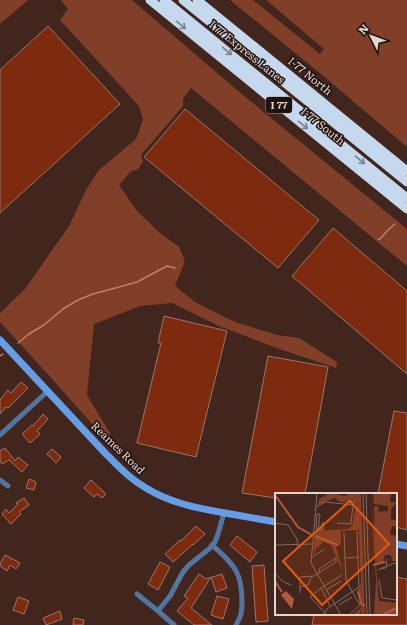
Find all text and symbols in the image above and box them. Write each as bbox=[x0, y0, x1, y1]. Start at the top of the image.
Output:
street label: I 77 Express Lanes bbox=[206, 16, 289, 87]
north arrow bbox=[351, 16, 391, 56]
one-way arrow bbox=[175, 20, 186, 29]
text: N bbox=[354, 20, 372, 37]
one-way arrow bbox=[222, 47, 232, 56]
street label: I-77 North bbox=[285, 52, 336, 98]
road number: I 77 bbox=[266, 97, 292, 113]
street label: I-77 South bbox=[298, 103, 349, 148]
one-way arrow bbox=[298, 120, 308, 129]
one-way arrow bbox=[355, 156, 366, 164]
street label: Reames Road bbox=[88, 417, 149, 477]
inset map bbox=[275, 493, 397, 615]

